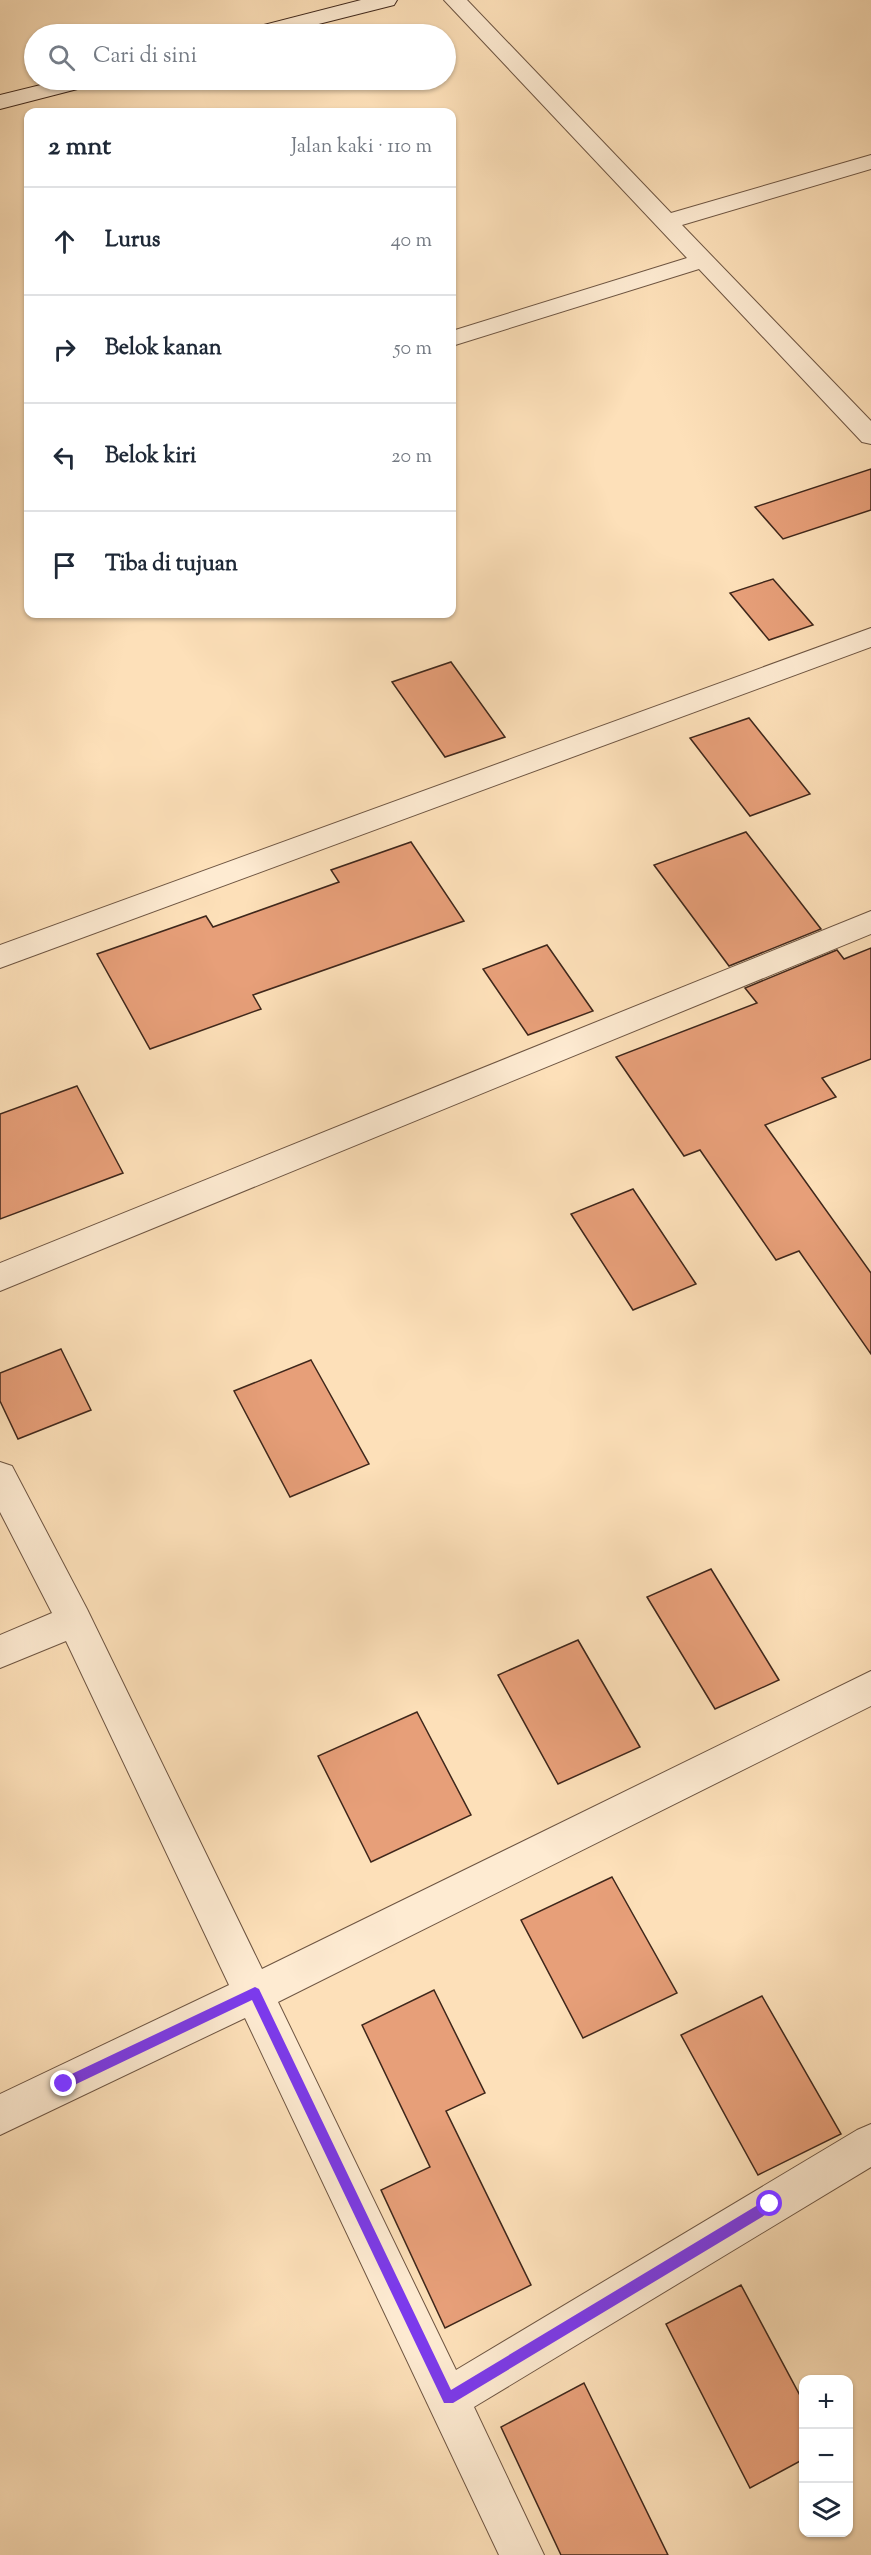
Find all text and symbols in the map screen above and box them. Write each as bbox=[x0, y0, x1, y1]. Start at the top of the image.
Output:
search box bbox=[24, 24, 456, 90]
icon: search bbox=[45, 41, 78, 74]
text: Cari di sini bbox=[93, 41, 197, 73]
text: 2 mnt bbox=[48, 129, 111, 166]
text: Jalan kaki · 110 m bbox=[291, 133, 432, 162]
icon: ahead bbox=[48, 225, 81, 258]
text: Lurus bbox=[105, 225, 161, 257]
text: 40 m bbox=[391, 227, 432, 256]
icon: right bbox=[48, 333, 81, 366]
text: Belok kanan bbox=[105, 333, 222, 365]
text: 50 m bbox=[394, 335, 432, 364]
icon: left bbox=[48, 441, 81, 474]
text: Belok kiri bbox=[105, 441, 196, 473]
text: 20 m bbox=[391, 443, 432, 472]
icon: arrive bbox=[48, 549, 81, 582]
text: Tiba di tujuan bbox=[105, 549, 238, 581]
route end bbox=[50, 2070, 76, 2096]
route start bbox=[756, 2190, 782, 2216]
map controls bbox=[799, 2375, 853, 2537]
button: + bbox=[799, 2375, 853, 2429]
button: − bbox=[799, 2429, 853, 2483]
button: layers bbox=[799, 2483, 853, 2537]

